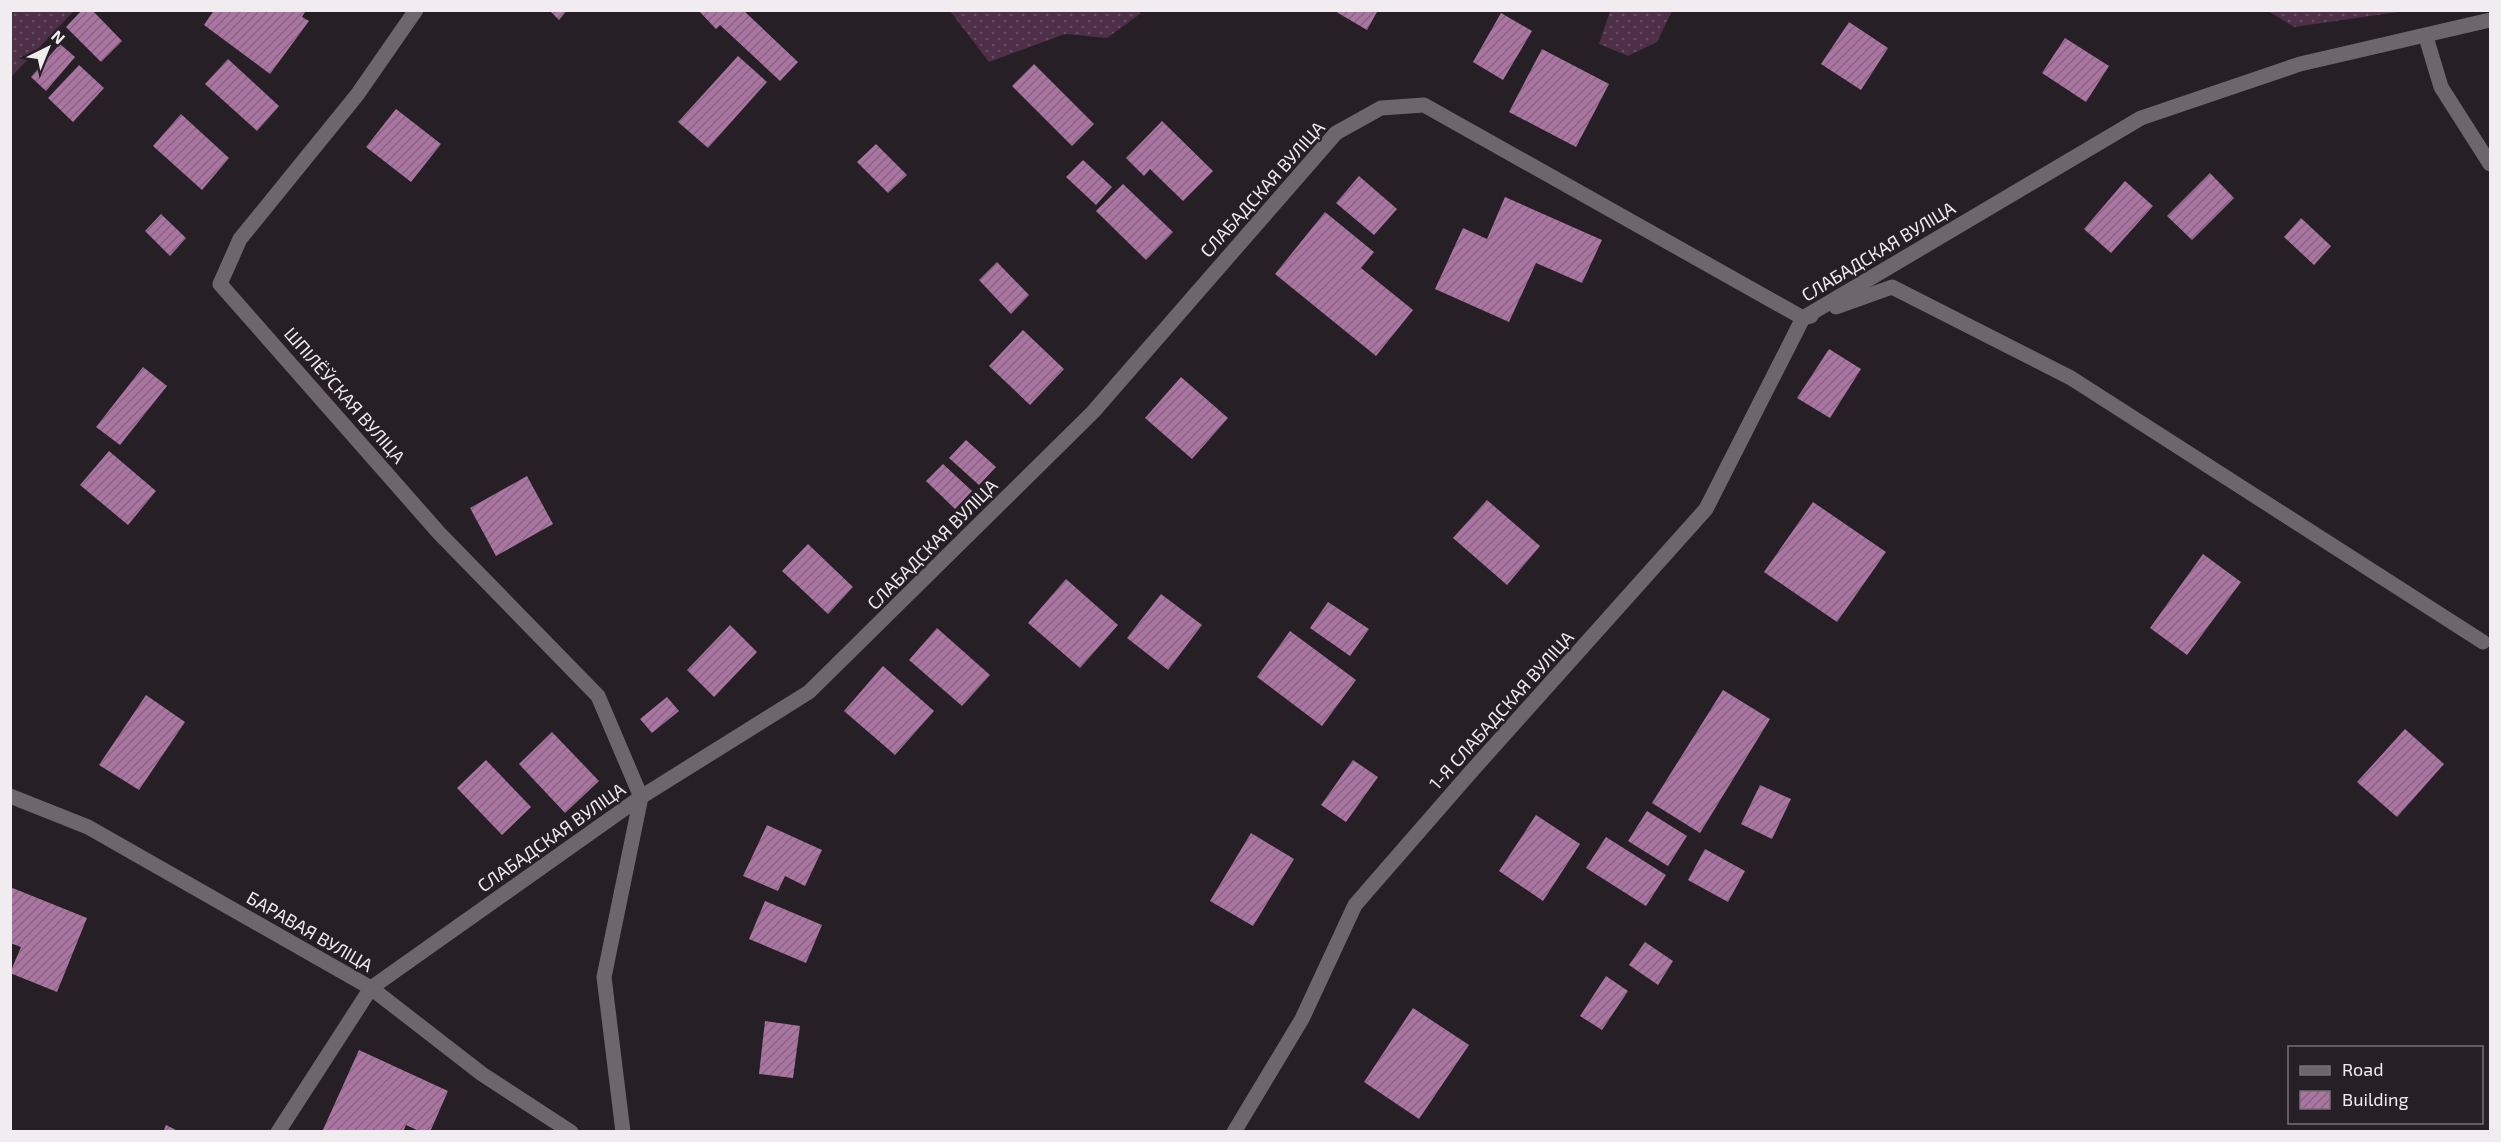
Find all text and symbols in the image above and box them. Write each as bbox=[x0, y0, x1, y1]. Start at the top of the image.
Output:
north arrow bbox=[18, 18, 78, 78]
text: N bbox=[48, 26, 69, 48]
street label: СЛАБАДСКАЯ ВУЛІЦА bbox=[1195, 116, 1329, 262]
street label: СЛАБАДСКАЯ ВУЛІЦА bbox=[1797, 196, 1960, 306]
street label: ШПІЛЁЎСКАЯ ВУЛІЦА bbox=[280, 322, 411, 468]
street label: СЛАБАДСКАЯ ВУЛІЦА bbox=[862, 474, 1002, 614]
street label: 1-Я СЛАБАДСКАЯ ВУЛІЦА bbox=[1424, 626, 1579, 794]
street label: СЛАБАДСКАЯ ВУЛІЦА bbox=[473, 777, 630, 896]
street label: БАРАВАЯ ВУЛІЦА bbox=[243, 886, 378, 976]
legend bbox=[2288, 1046, 2483, 1124]
text: Road bbox=[2342, 1058, 2383, 1080]
text: Building bbox=[2342, 1088, 2409, 1110]

